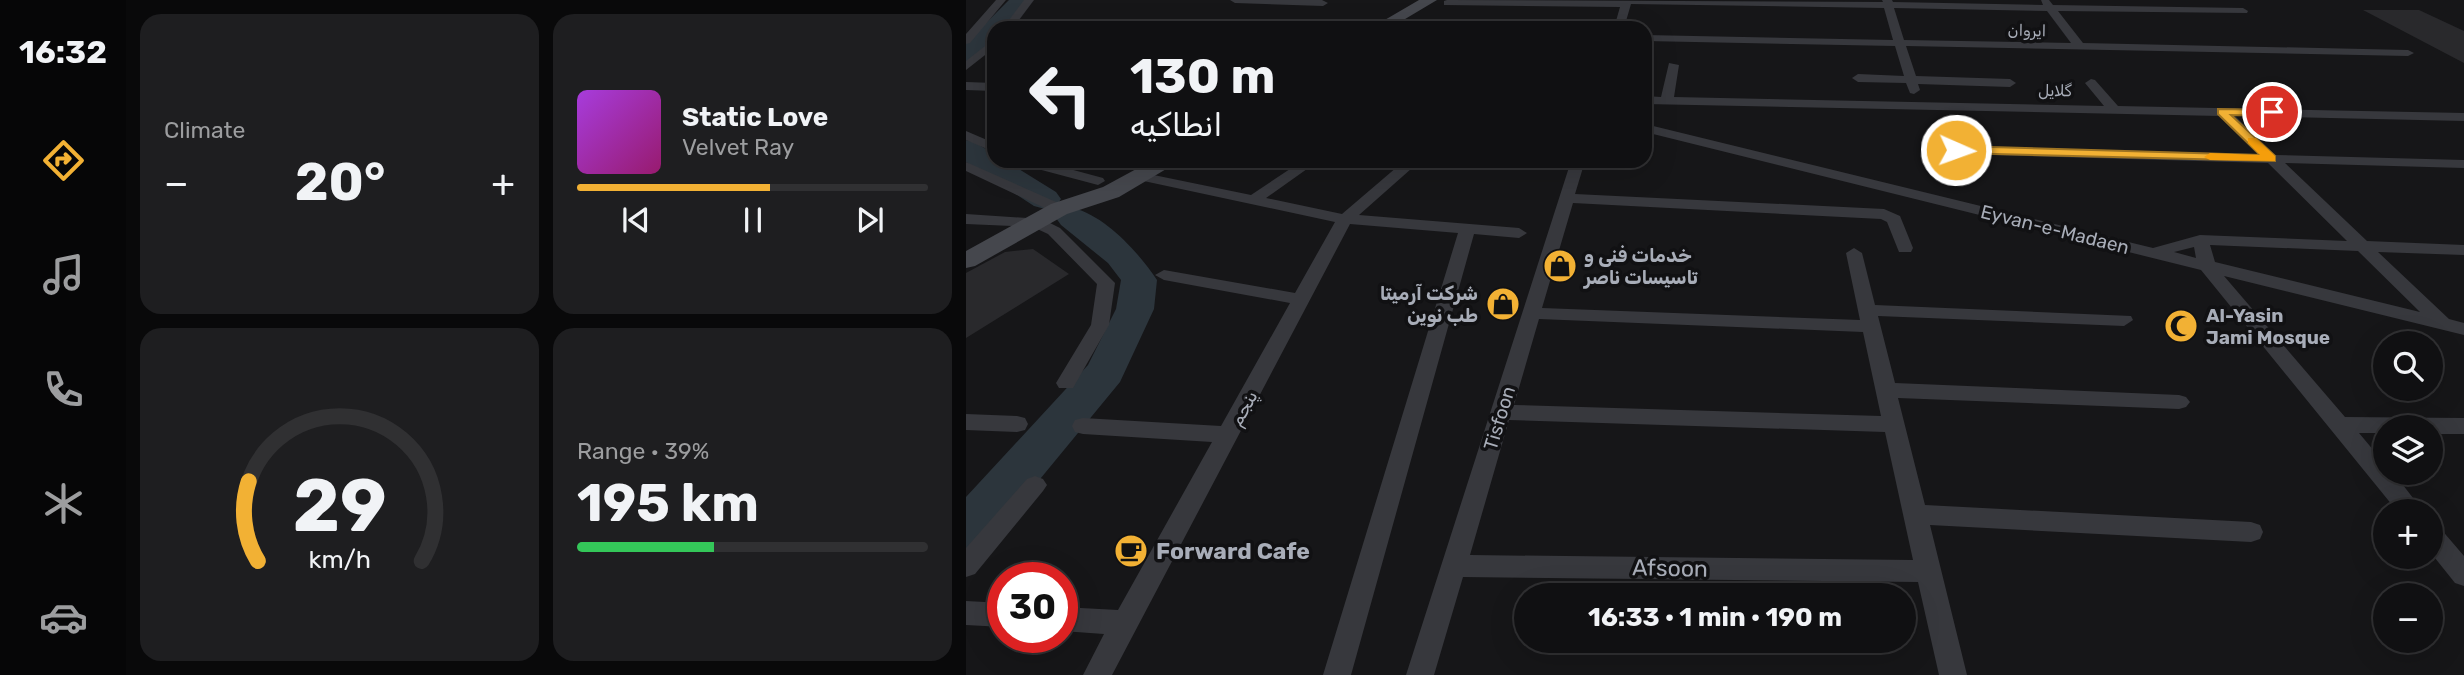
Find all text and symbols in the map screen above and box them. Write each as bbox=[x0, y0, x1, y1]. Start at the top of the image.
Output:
street label: ایروان bbox=[2008, 21, 2046, 41]
text: 16:32 bbox=[19, 33, 107, 71]
text: 130 m bbox=[1130, 47, 1275, 105]
icon: left bbox=[1015, 49, 1106, 140]
street label: گلایل bbox=[2038, 81, 2073, 100]
pin bbox=[2242, 82, 2302, 142]
icon: arrive bbox=[2253, 93, 2291, 131]
text: Static Love bbox=[682, 102, 828, 133]
text: انطاکیه bbox=[1130, 106, 1223, 144]
position arrow bbox=[1919, 113, 1993, 187]
text: Climate bbox=[164, 116, 245, 144]
text: Velvet Ray bbox=[682, 133, 794, 161]
icon: directions bbox=[39, 136, 88, 185]
text: 20° bbox=[295, 151, 385, 213]
text: − bbox=[164, 160, 189, 206]
text: + bbox=[491, 160, 515, 206]
street label: Eyvan-e-Madaen bbox=[1978, 200, 2132, 259]
icon: previous bbox=[617, 201, 655, 239]
icon: pause bbox=[734, 201, 772, 239]
icon: next bbox=[851, 201, 889, 239]
place label: خدمات فنی و تاسیسات ناصر bbox=[1583, 244, 1698, 289]
shop icon: خدمات فنی و تاسیسات ناصر bbox=[1541, 247, 1579, 285]
icon: music bbox=[39, 250, 88, 299]
place label: شرکت آرمیتا طب نوین bbox=[1380, 282, 1478, 327]
shop icon: شرکت آرمیتا طب نوین bbox=[1484, 285, 1522, 323]
place label: Al-Yasin Jami Mosque bbox=[2206, 304, 2330, 349]
mosque icon: Al-Yasin Jami Mosque bbox=[2162, 307, 2200, 345]
map controls bbox=[2373, 331, 2443, 653]
button: search bbox=[2373, 331, 2443, 401]
icon: phone bbox=[39, 365, 88, 414]
street label: Tisfoon bbox=[1479, 383, 1520, 453]
street label: پنجم bbox=[1224, 386, 1264, 431]
button: layers bbox=[2373, 415, 2443, 485]
text: Range · 39% bbox=[577, 437, 709, 465]
text: 29 bbox=[293, 463, 386, 549]
text: 195 km bbox=[577, 472, 759, 534]
icon: climate bbox=[39, 479, 88, 528]
button: + bbox=[2373, 499, 2443, 569]
cafe icon: Forward Cafe bbox=[1112, 532, 1150, 570]
place label: Forward Cafe bbox=[1156, 537, 1310, 565]
text: km/h bbox=[308, 544, 371, 573]
street label: Afsoon bbox=[1632, 553, 1708, 583]
speed limit sign: 30 bbox=[987, 562, 1078, 653]
button: − bbox=[2373, 583, 2443, 653]
icon: car bbox=[39, 593, 88, 642]
text: 16:33 · 1 min · 190 m bbox=[1588, 602, 1842, 633]

